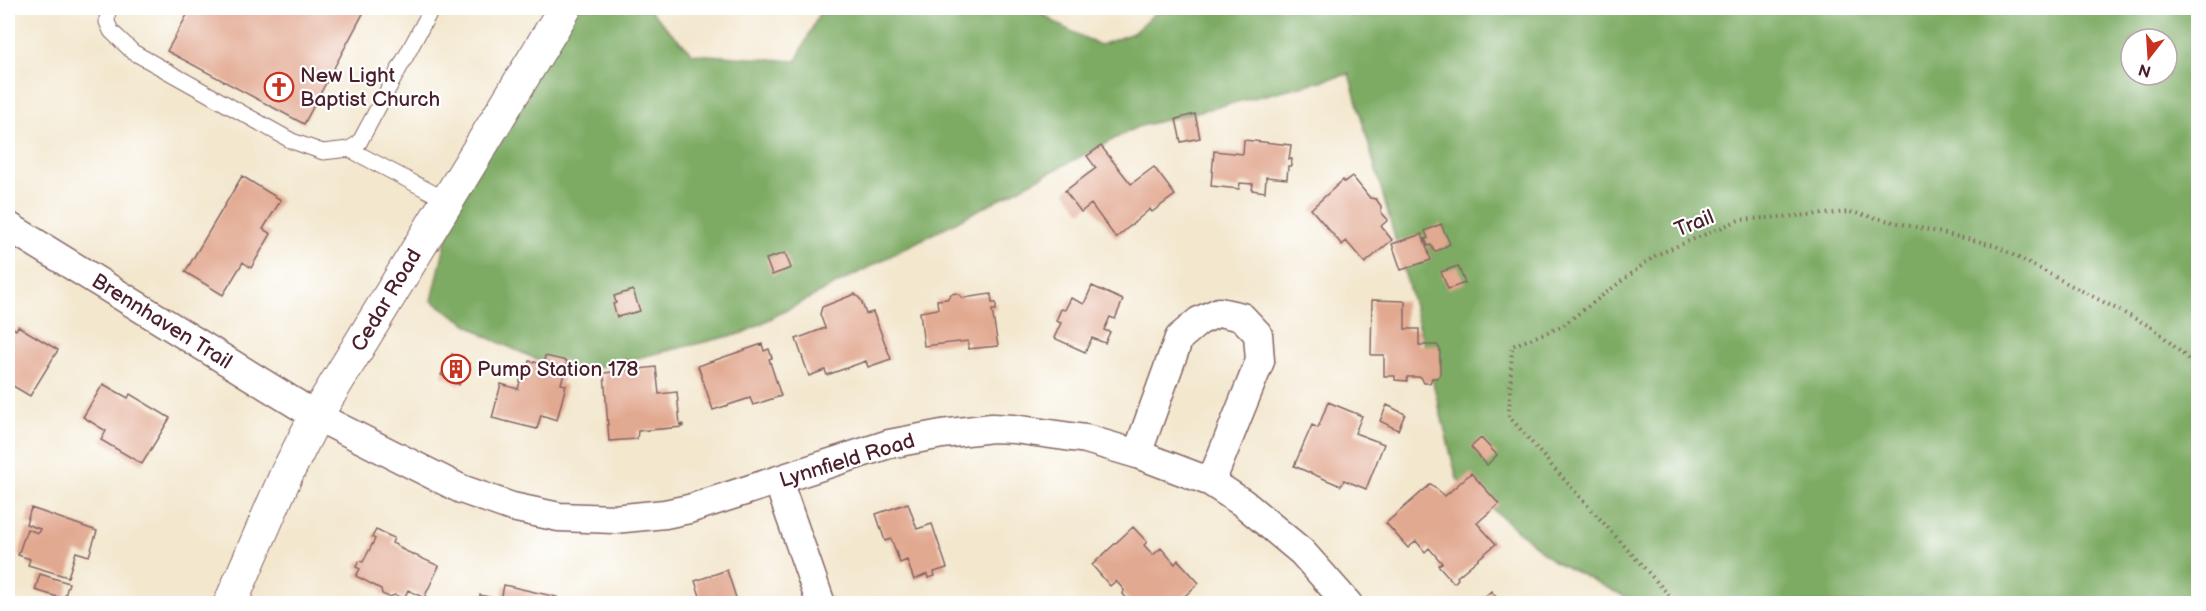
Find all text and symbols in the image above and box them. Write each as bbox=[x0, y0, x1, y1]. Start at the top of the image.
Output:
north arrow bbox=[2119, 27, 2179, 87]
text: N bbox=[2137, 59, 2154, 81]
place label: New Light Baptist Church bbox=[300, 63, 440, 112]
church icon: New Light Baptist Church bbox=[263, 71, 295, 103]
street label: Trail bbox=[1671, 204, 1718, 243]
street label: Cedar Road bbox=[346, 244, 427, 356]
street label: Brennhaven Trail bbox=[87, 268, 236, 375]
building icon: Pump Station 178 bbox=[440, 353, 472, 385]
place label: Pump Station 178 bbox=[477, 357, 639, 382]
street label: Lynnfield Road bbox=[777, 428, 918, 493]

